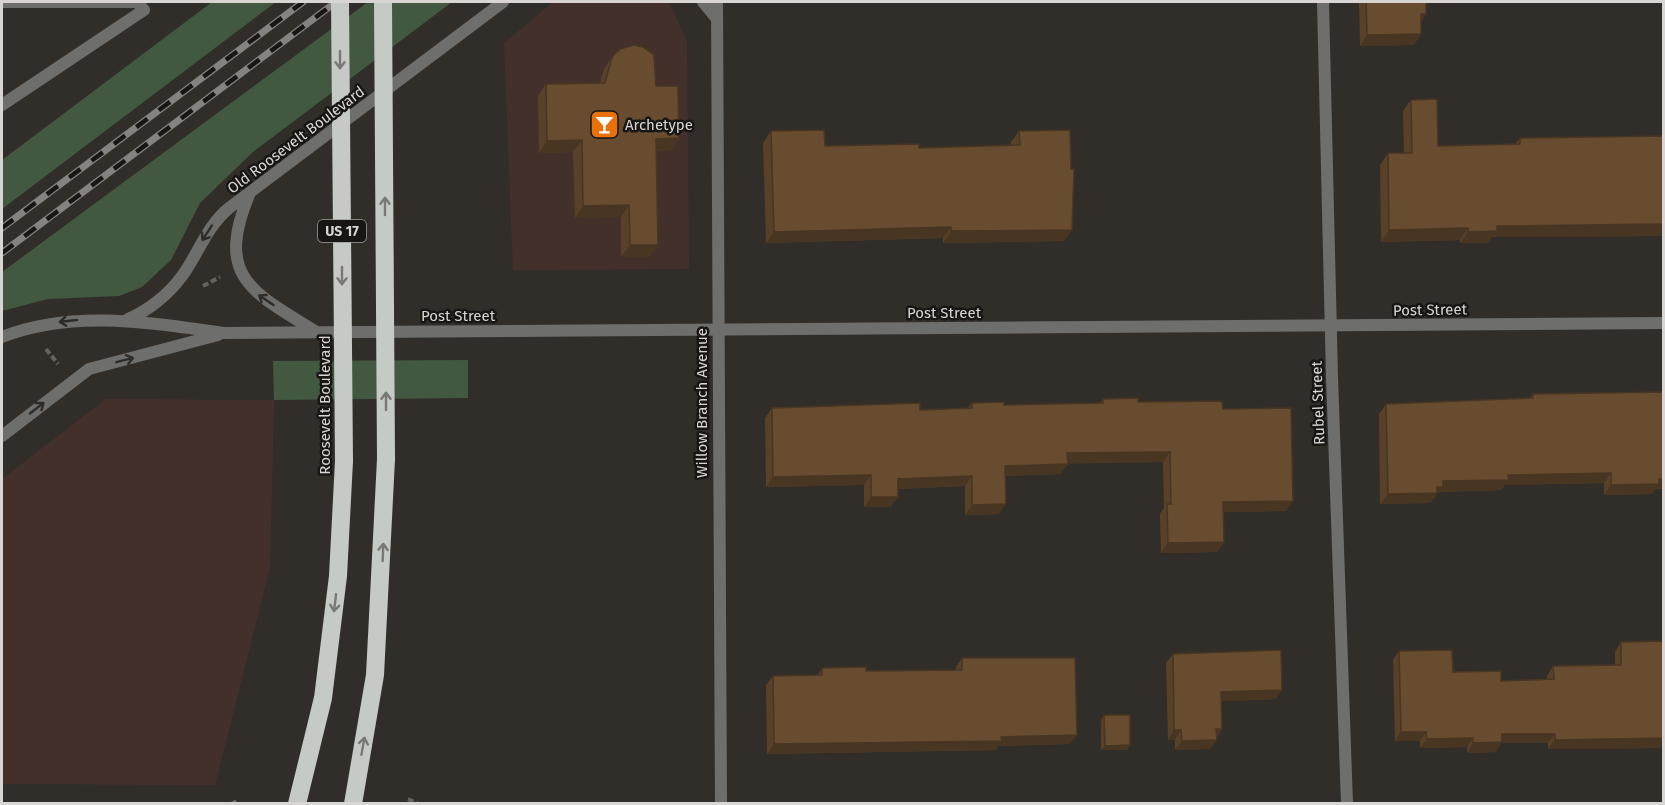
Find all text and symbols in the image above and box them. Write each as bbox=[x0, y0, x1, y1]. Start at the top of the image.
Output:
one-way arrow bbox=[334, 49, 346, 69]
street label: Old Roosevelt Boulevard bbox=[224, 83, 368, 197]
bar icon: Archetype bbox=[588, 109, 620, 141]
place label: Archetype bbox=[625, 116, 693, 134]
one-way arrow bbox=[379, 196, 390, 216]
road number: US 17 bbox=[318, 220, 366, 242]
one-way arrow bbox=[200, 224, 212, 241]
one-way arrow bbox=[336, 265, 348, 285]
one-way arrow bbox=[258, 294, 275, 306]
street label: Post Street bbox=[1393, 300, 1468, 320]
street label: Post Street bbox=[907, 304, 982, 322]
street label: Post Street bbox=[421, 307, 496, 325]
one-way arrow bbox=[59, 316, 79, 327]
street label: Willow Branch Avenue bbox=[693, 328, 711, 478]
street label: Roosevelt Boulevard bbox=[316, 335, 334, 475]
one-way arrow bbox=[116, 353, 135, 365]
street label: Rubel Street bbox=[1308, 360, 1328, 445]
one-way arrow bbox=[380, 391, 392, 411]
one-way arrow bbox=[28, 402, 44, 415]
one-way arrow bbox=[377, 543, 388, 563]
one-way arrow bbox=[329, 593, 340, 613]
one-way arrow bbox=[358, 737, 369, 756]

